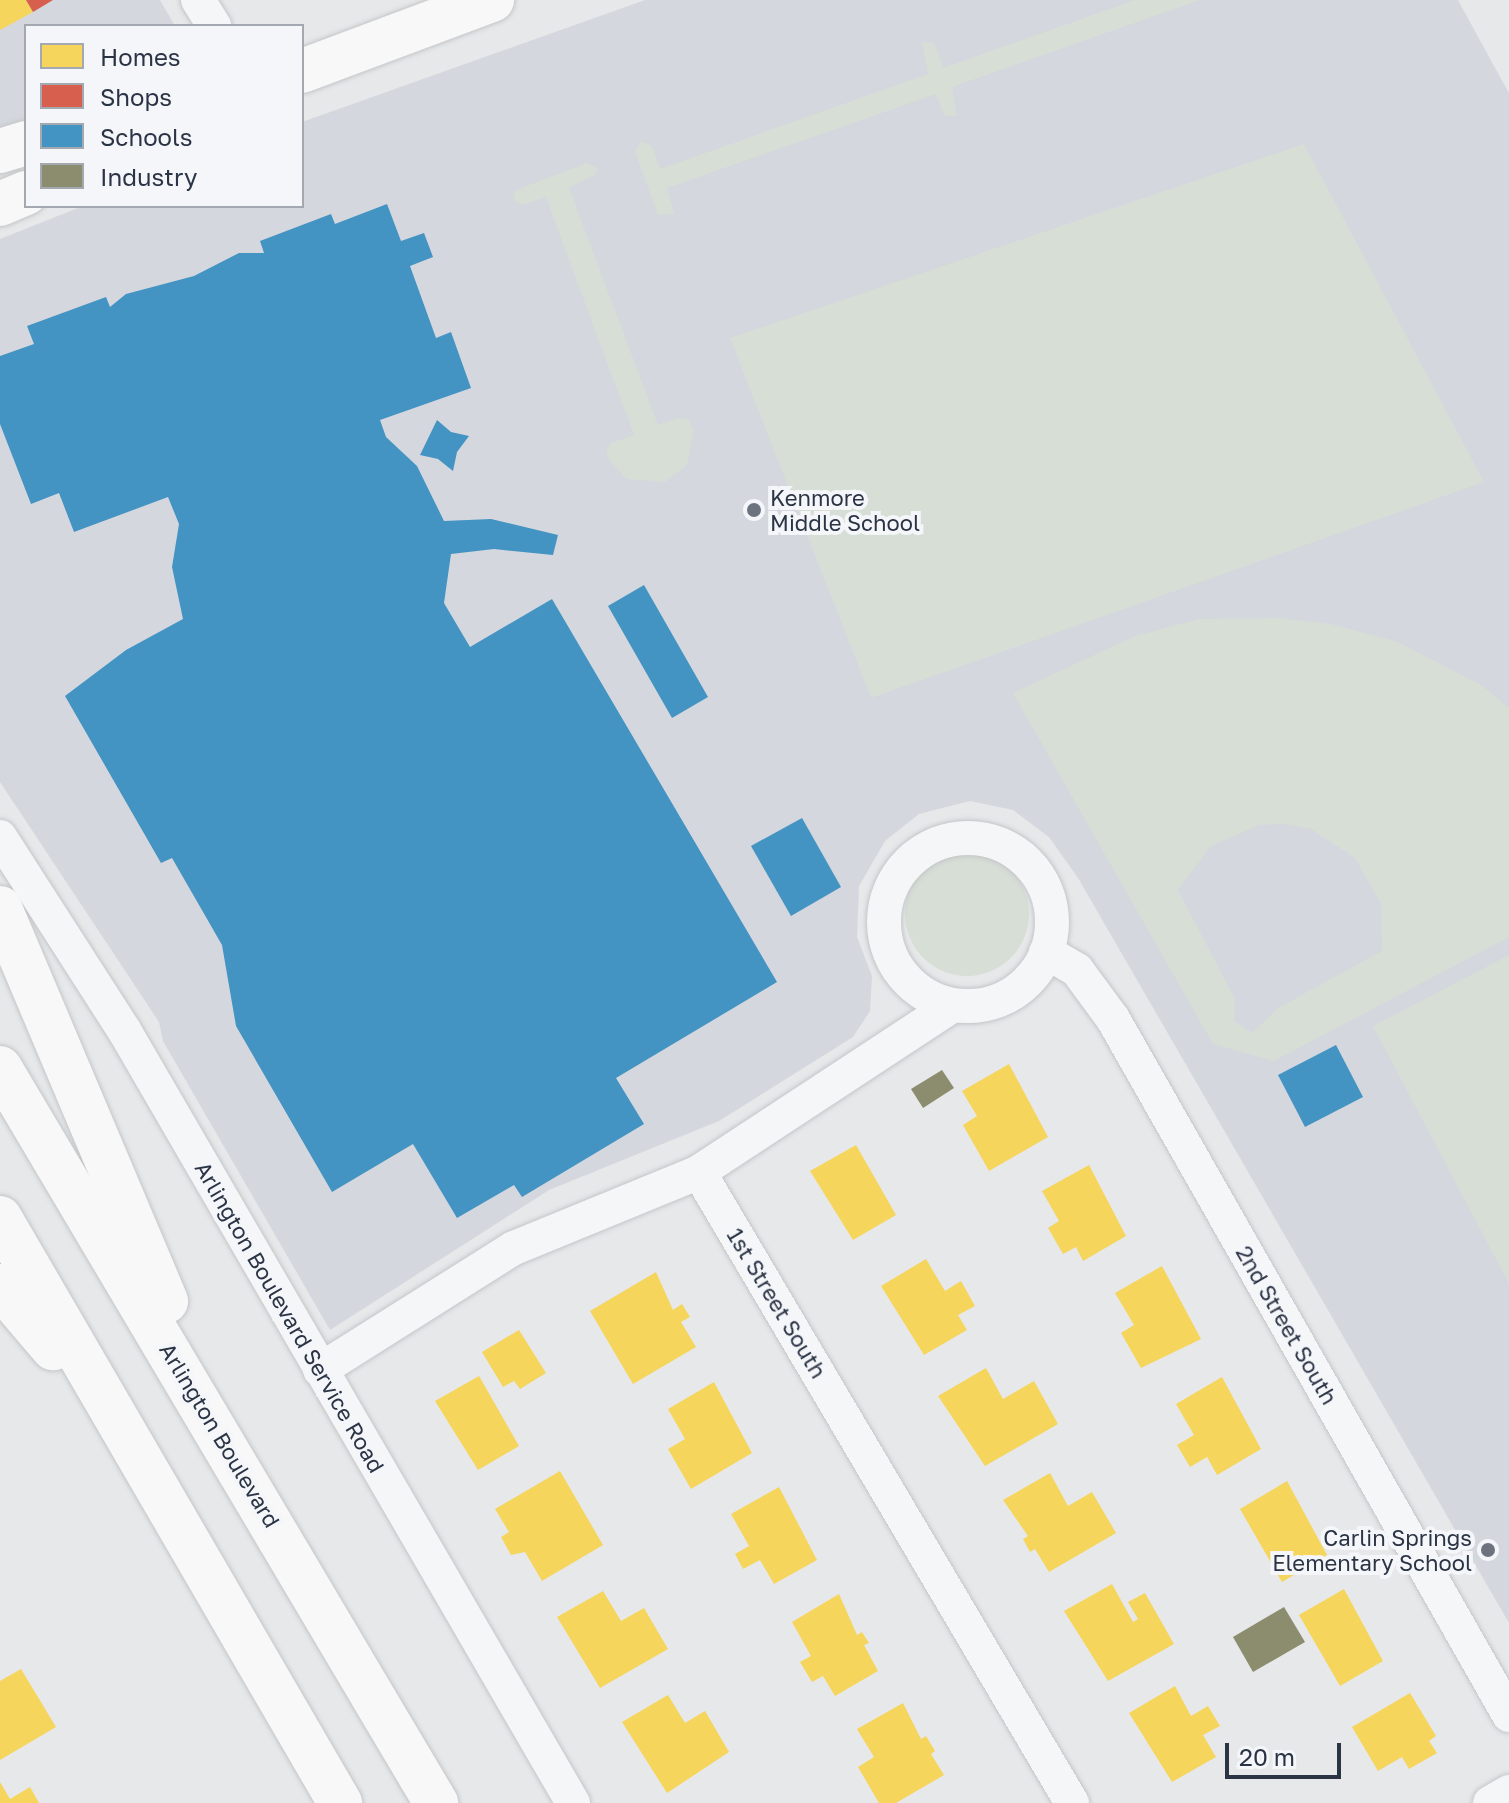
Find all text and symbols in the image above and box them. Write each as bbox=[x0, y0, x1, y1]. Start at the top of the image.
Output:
legend bbox=[24, 24, 304, 208]
text: Homes bbox=[100, 42, 181, 71]
text: Shops bbox=[100, 82, 172, 111]
text: Schools bbox=[100, 122, 192, 151]
text: Industry bbox=[100, 162, 197, 191]
place label: Kenmore Middle School bbox=[770, 484, 920, 536]
marker: Kenmore Middle School bbox=[745, 501, 763, 519]
street label: Arlington Boulevard Service Road bbox=[190, 1157, 390, 1477]
street label: 1st Street South bbox=[722, 1223, 832, 1383]
street label: 2nd Street South bbox=[1231, 1241, 1343, 1409]
street label: Arlington Boulevard bbox=[154, 1338, 286, 1532]
place label: Carlin Springs Elementary School bbox=[1272, 1524, 1472, 1576]
marker: Carlin Springs Elementary School bbox=[1479, 1541, 1497, 1559]
scale bar bbox=[1229, 1727, 1345, 1777]
text: 20 m bbox=[1239, 1742, 1295, 1771]

